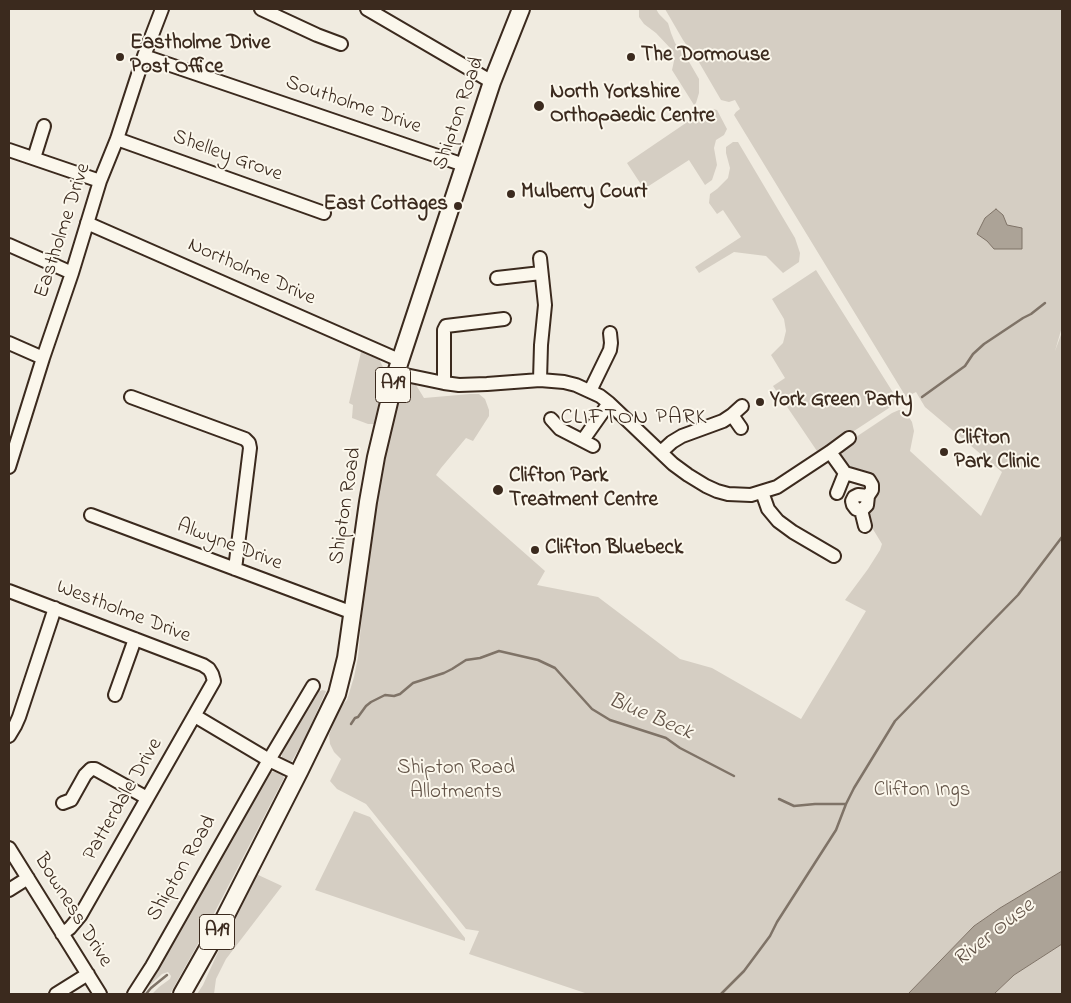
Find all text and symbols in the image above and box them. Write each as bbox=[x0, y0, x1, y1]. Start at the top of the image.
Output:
place label: Eastholme Drive Post Office bbox=[130, 32, 270, 82]
place label: The Dormouse bbox=[641, 44, 770, 70]
marker: Eastholme Drive Post Office bbox=[114, 51, 126, 63]
marker: The Dormouse bbox=[625, 51, 637, 63]
street label: Shipton Road bbox=[429, 54, 491, 174]
street label: Southolme Drive bbox=[282, 71, 424, 141]
place label: North Yorkshire Orthopaedic Centre bbox=[550, 81, 715, 131]
marker: North Yorkshire Orthopaedic Centre bbox=[532, 99, 546, 113]
street label: Shelley Grove bbox=[169, 125, 285, 189]
street label: Eastholme Drive bbox=[30, 160, 98, 302]
place label: Mulberry Court bbox=[521, 181, 648, 207]
marker: Mulberry Court bbox=[505, 188, 517, 200]
place label: East Cottages bbox=[323, 193, 448, 219]
marker: East Cottages bbox=[452, 200, 464, 212]
street label: Northolme Drive bbox=[183, 234, 319, 312]
road number: A19 bbox=[376, 368, 410, 402]
place label: York Green Party bbox=[770, 389, 912, 415]
marker: York Green Party bbox=[754, 396, 766, 408]
district label: CLIFTON PARK bbox=[559, 406, 709, 432]
place label: Clifton Park Clinic bbox=[954, 427, 1039, 477]
street label: Shipton Road bbox=[325, 446, 369, 566]
marker: Clifton Park Clinic bbox=[938, 446, 950, 458]
place label: Clifton Park Treatment Centre bbox=[509, 465, 658, 515]
marker: Clifton Park Treatment Centre bbox=[491, 483, 505, 497]
street label: Alwyne Drive bbox=[173, 514, 285, 578]
place label: Clifton Bluebeck bbox=[545, 537, 683, 563]
marker: Clifton Bluebeck bbox=[529, 544, 541, 556]
street label: Westholme Drive bbox=[52, 576, 194, 650]
water label: Blue Beck bbox=[604, 688, 696, 748]
street label: Patterdale Drive bbox=[79, 734, 169, 866]
park label: Shipton Road Allotments bbox=[397, 757, 515, 807]
park label: Clifton Ings bbox=[874, 779, 970, 805]
street label: Shipton Road bbox=[143, 812, 223, 926]
street label: Bowness Drive bbox=[27, 850, 117, 972]
water label: River Ouse bbox=[949, 894, 1041, 974]
road number: A19 bbox=[200, 914, 234, 950]

